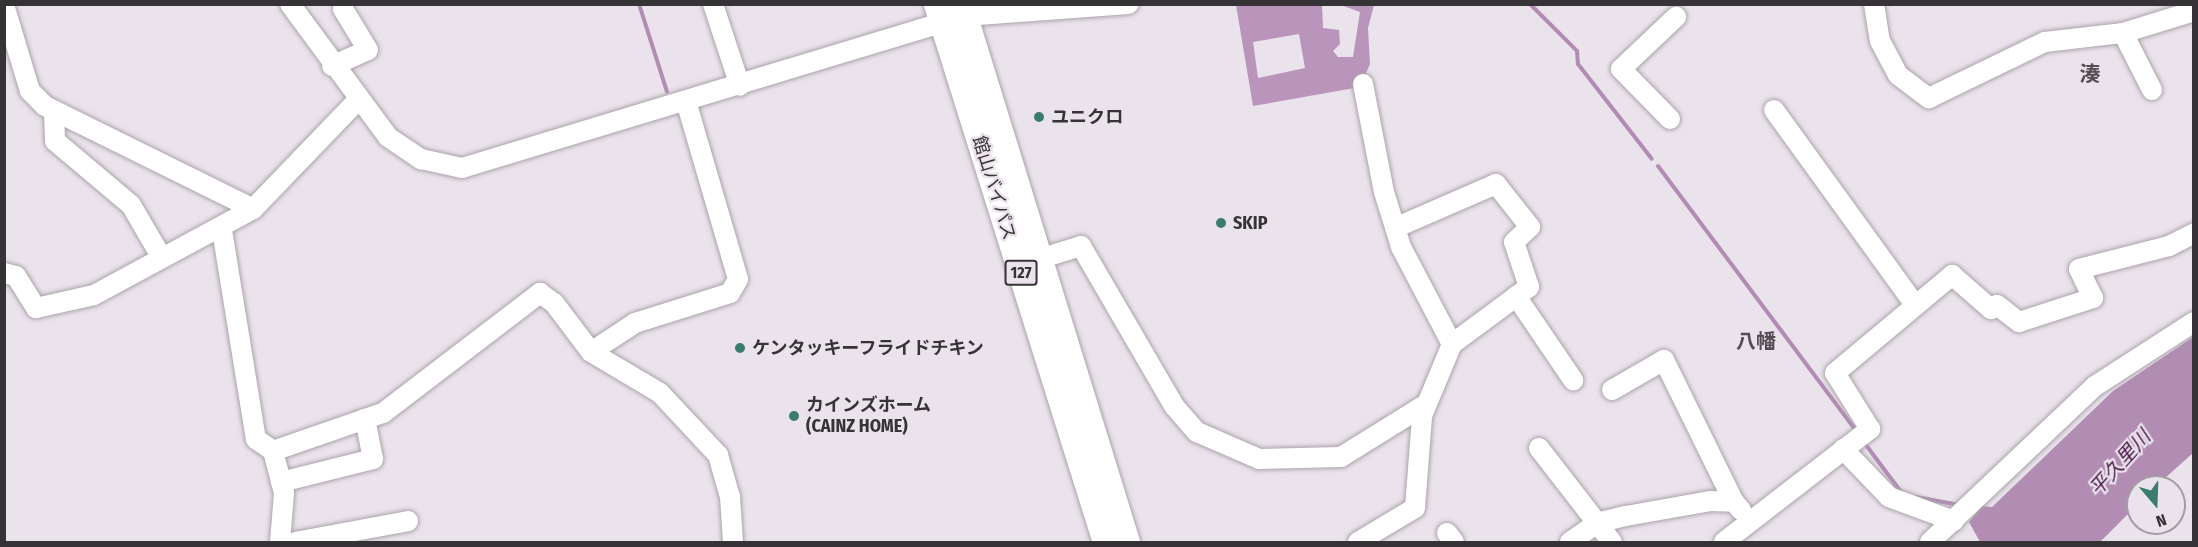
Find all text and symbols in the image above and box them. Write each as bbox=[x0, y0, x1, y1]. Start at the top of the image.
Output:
district label: 湊 bbox=[2080, 61, 2100, 87]
place label: ユニクロ bbox=[1051, 106, 1123, 128]
marker: ユニクロ bbox=[1032, 110, 1046, 124]
street label: 館山バイパス bbox=[968, 133, 1020, 243]
place label: SKIP bbox=[1233, 212, 1267, 234]
marker: SKIP bbox=[1214, 216, 1228, 230]
road number: 127 bbox=[1004, 260, 1038, 286]
district label: 八幡 bbox=[1736, 329, 1776, 353]
place label: ケンタッキーフライドチキン bbox=[752, 337, 986, 359]
marker: ケンタッキーフライドチキン bbox=[733, 341, 747, 355]
place label: カインズホーム (CAINZ HOME) bbox=[806, 395, 932, 438]
marker: カインズホーム (CAINZ HOME) bbox=[787, 409, 801, 423]
water label: 平久里川 bbox=[2084, 425, 2156, 501]
north arrow bbox=[2126, 475, 2186, 535]
text: N bbox=[2154, 510, 2169, 531]

